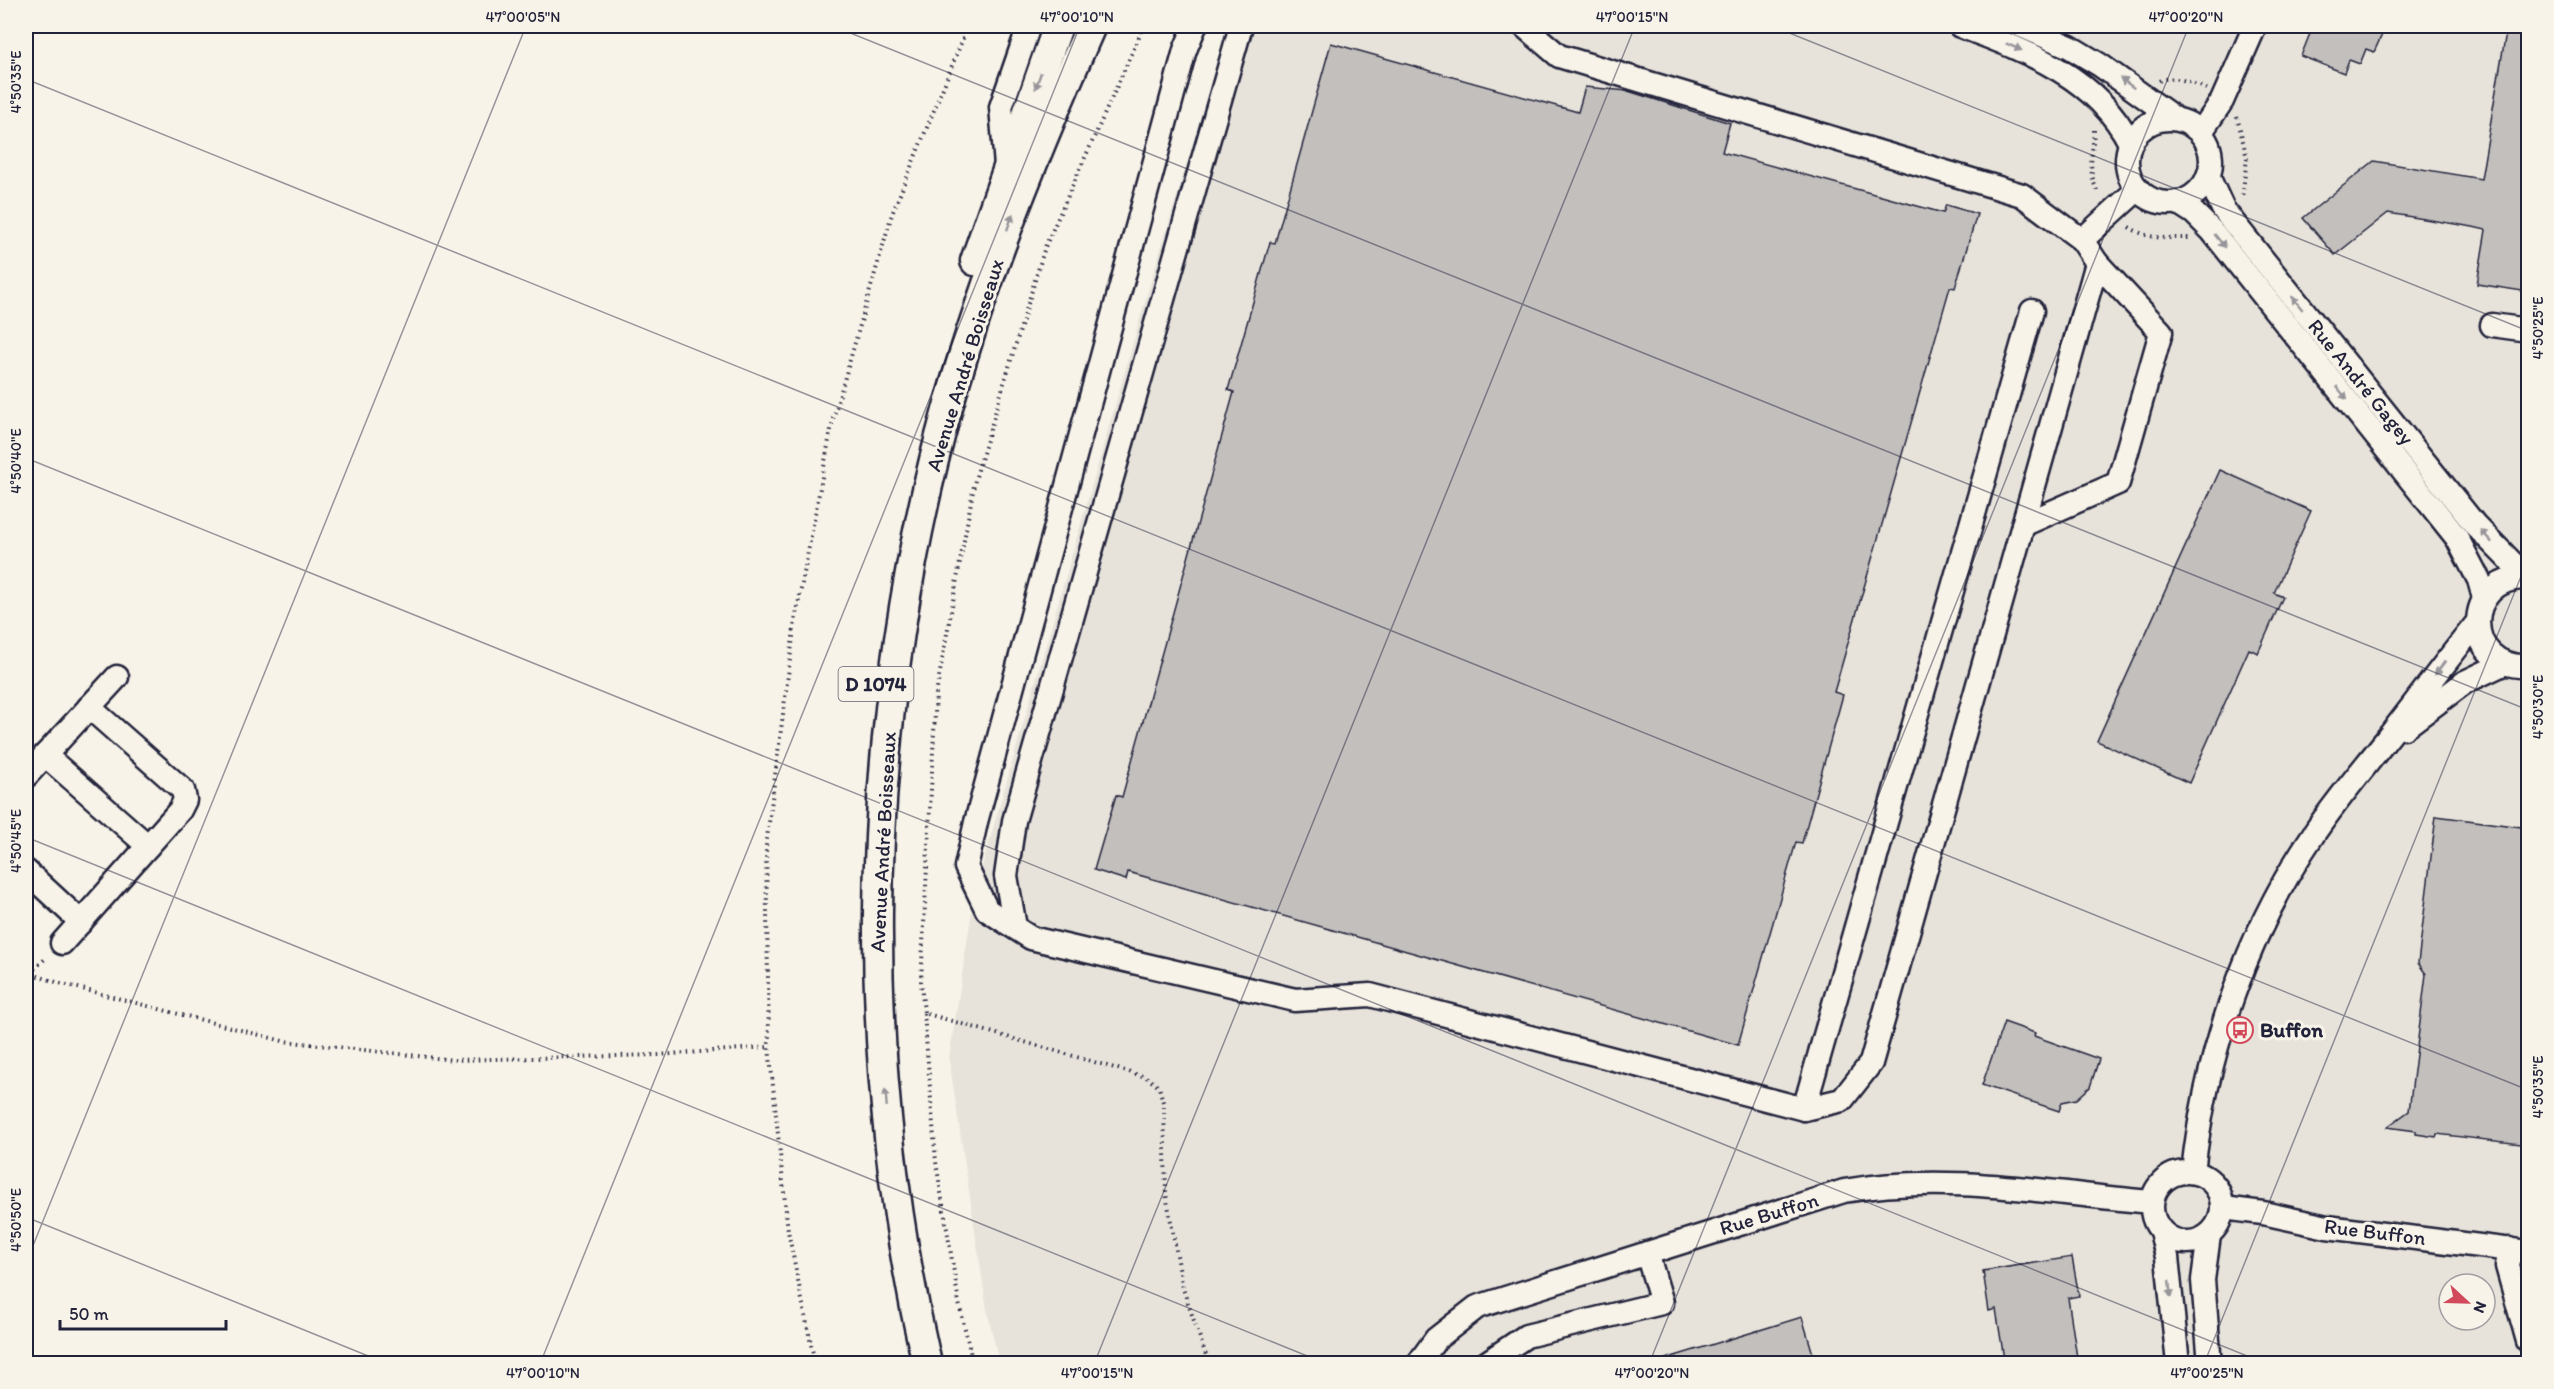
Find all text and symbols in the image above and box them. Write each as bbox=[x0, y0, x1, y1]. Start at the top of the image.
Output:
text: 47°00'05"N bbox=[486, 8, 560, 26]
text: 47°00'10"N bbox=[1040, 8, 1114, 26]
text: 47°00'15"N bbox=[1596, 8, 1668, 26]
text: 47°00'20"N bbox=[2149, 8, 2223, 26]
one-way arrow bbox=[2005, 43, 2023, 53]
text: 4°50'35"E bbox=[7, 50, 25, 114]
one-way arrow bbox=[1033, 72, 1043, 90]
one-way arrow bbox=[2119, 78, 2134, 90]
one-way arrow bbox=[1005, 213, 1015, 231]
one-way arrow bbox=[2214, 233, 2227, 249]
street label: Avenue André Boisseaux bbox=[920, 255, 1009, 474]
one-way arrow bbox=[2291, 295, 2304, 311]
text: 4°50'25"E bbox=[2529, 297, 2547, 359]
street label: Rue André Gagey bbox=[2303, 314, 2420, 450]
one-way arrow bbox=[2335, 386, 2348, 401]
text: 4°50'40"E bbox=[7, 428, 25, 494]
one-way arrow bbox=[2479, 529, 2493, 544]
one-way arrow bbox=[2435, 661, 2447, 676]
road number: D 1074 bbox=[838, 667, 914, 701]
text: 4°50'30"E bbox=[2529, 675, 2547, 739]
street label: Avenue André Boisseaux bbox=[864, 731, 901, 953]
text: 4°50'45"E bbox=[7, 809, 25, 873]
bus stop icon: Buffon bbox=[2225, 1015, 2255, 1045]
place label: Buffon bbox=[2260, 1017, 2323, 1042]
text: 4°50'35"E bbox=[2529, 1055, 2547, 1119]
one-way arrow bbox=[881, 1089, 891, 1108]
street label: Rue Buffon bbox=[1716, 1187, 1821, 1240]
text: 4°50'50"E bbox=[7, 1188, 25, 1252]
street label: Rue Buffon bbox=[2323, 1213, 2427, 1250]
north arrow bbox=[2437, 1272, 2497, 1332]
one-way arrow bbox=[2165, 1279, 2175, 1298]
scale bar bbox=[60, 1293, 226, 1331]
text: N bbox=[2470, 1299, 2491, 1316]
text: 50 m bbox=[69, 1303, 109, 1325]
text: 47°00'10"N bbox=[506, 1364, 580, 1382]
text: 47°00'15"N bbox=[1061, 1364, 1133, 1382]
text: 47°00'20"N bbox=[1615, 1364, 1689, 1382]
text: 47°00'25"N bbox=[2170, 1364, 2244, 1382]

